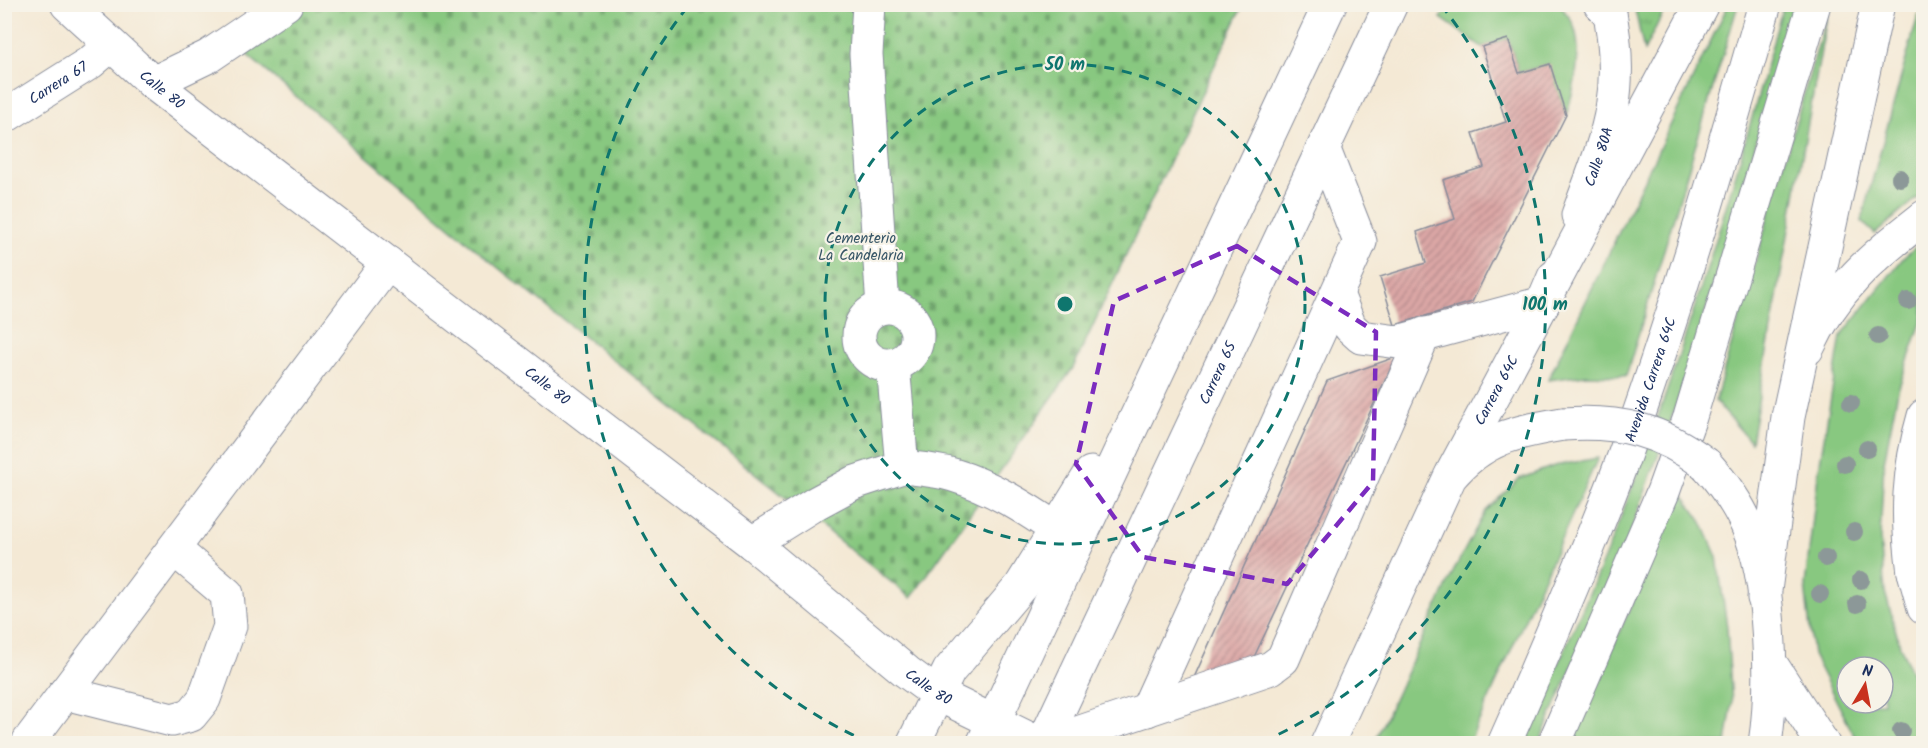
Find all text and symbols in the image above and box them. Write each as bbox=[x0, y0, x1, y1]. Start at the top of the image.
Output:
text: 50 m bbox=[1044, 51, 1085, 80]
street label: Carrera 67 bbox=[24, 55, 94, 111]
street label: Calle 80 bbox=[133, 65, 190, 117]
street label: Calle 80A bbox=[1579, 124, 1621, 190]
park label: Cementerio La Candelaria bbox=[818, 227, 904, 268]
text: 100 m bbox=[1522, 291, 1568, 320]
centre of rings bbox=[1055, 294, 1075, 314]
street label: Avenida Carrera 64C bbox=[1619, 314, 1684, 446]
street label: Carrera 65 bbox=[1193, 337, 1244, 409]
street label: Carrera 64C bbox=[1469, 351, 1526, 430]
street label: Calle 80 bbox=[519, 361, 575, 413]
north arrow bbox=[1835, 655, 1895, 715]
text: N bbox=[1860, 659, 1874, 685]
street label: Calle 80 bbox=[899, 663, 956, 713]

